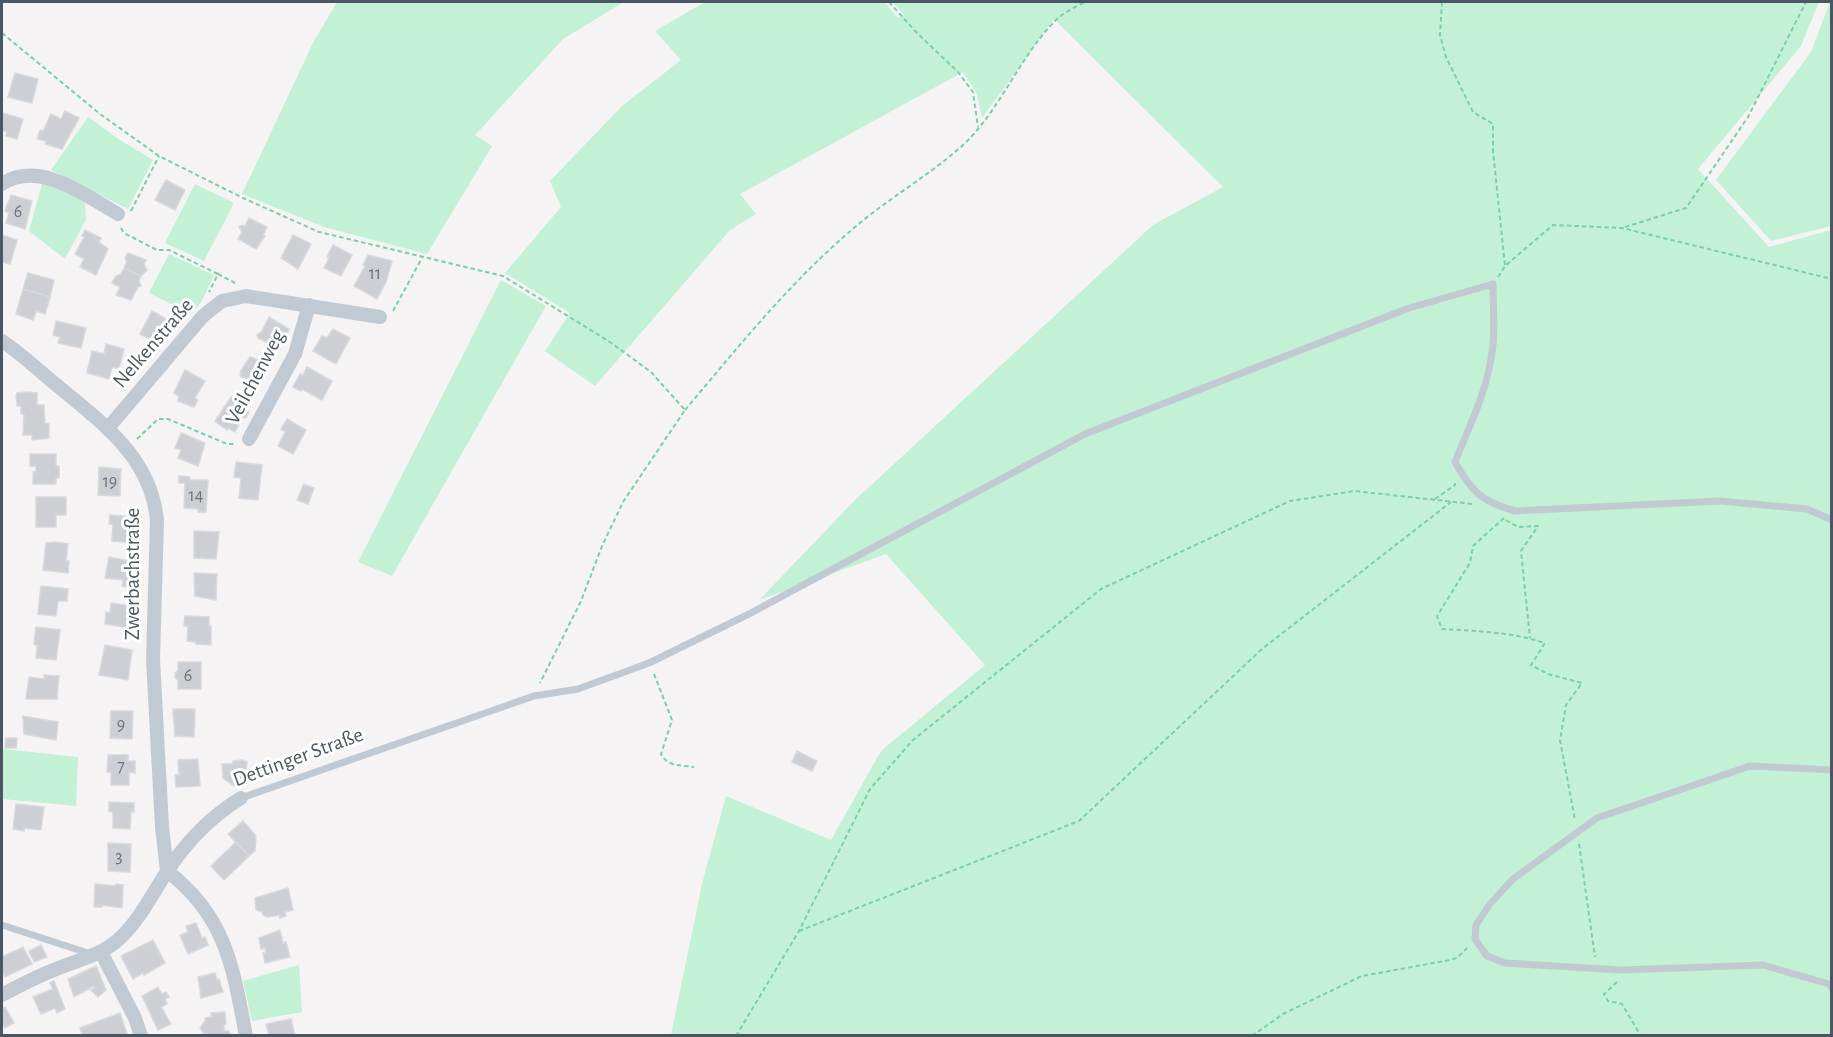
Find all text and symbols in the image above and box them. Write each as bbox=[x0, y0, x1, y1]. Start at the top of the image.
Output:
house number: 6 bbox=[14, 203, 22, 221]
house number: 11 bbox=[369, 265, 381, 283]
street label: Nelkenstraße bbox=[109, 294, 197, 392]
street label: Veilchenweg bbox=[221, 326, 289, 428]
house number: 19 bbox=[103, 473, 117, 491]
house number: 14 bbox=[189, 487, 204, 505]
street label: Zwerbachstraße bbox=[122, 508, 143, 640]
house number: 6 bbox=[184, 667, 192, 685]
house number: 9 bbox=[117, 716, 125, 734]
street label: Dettinger Straße bbox=[230, 724, 366, 790]
house number: 7 bbox=[117, 758, 125, 776]
house number: 3 bbox=[115, 848, 123, 866]

